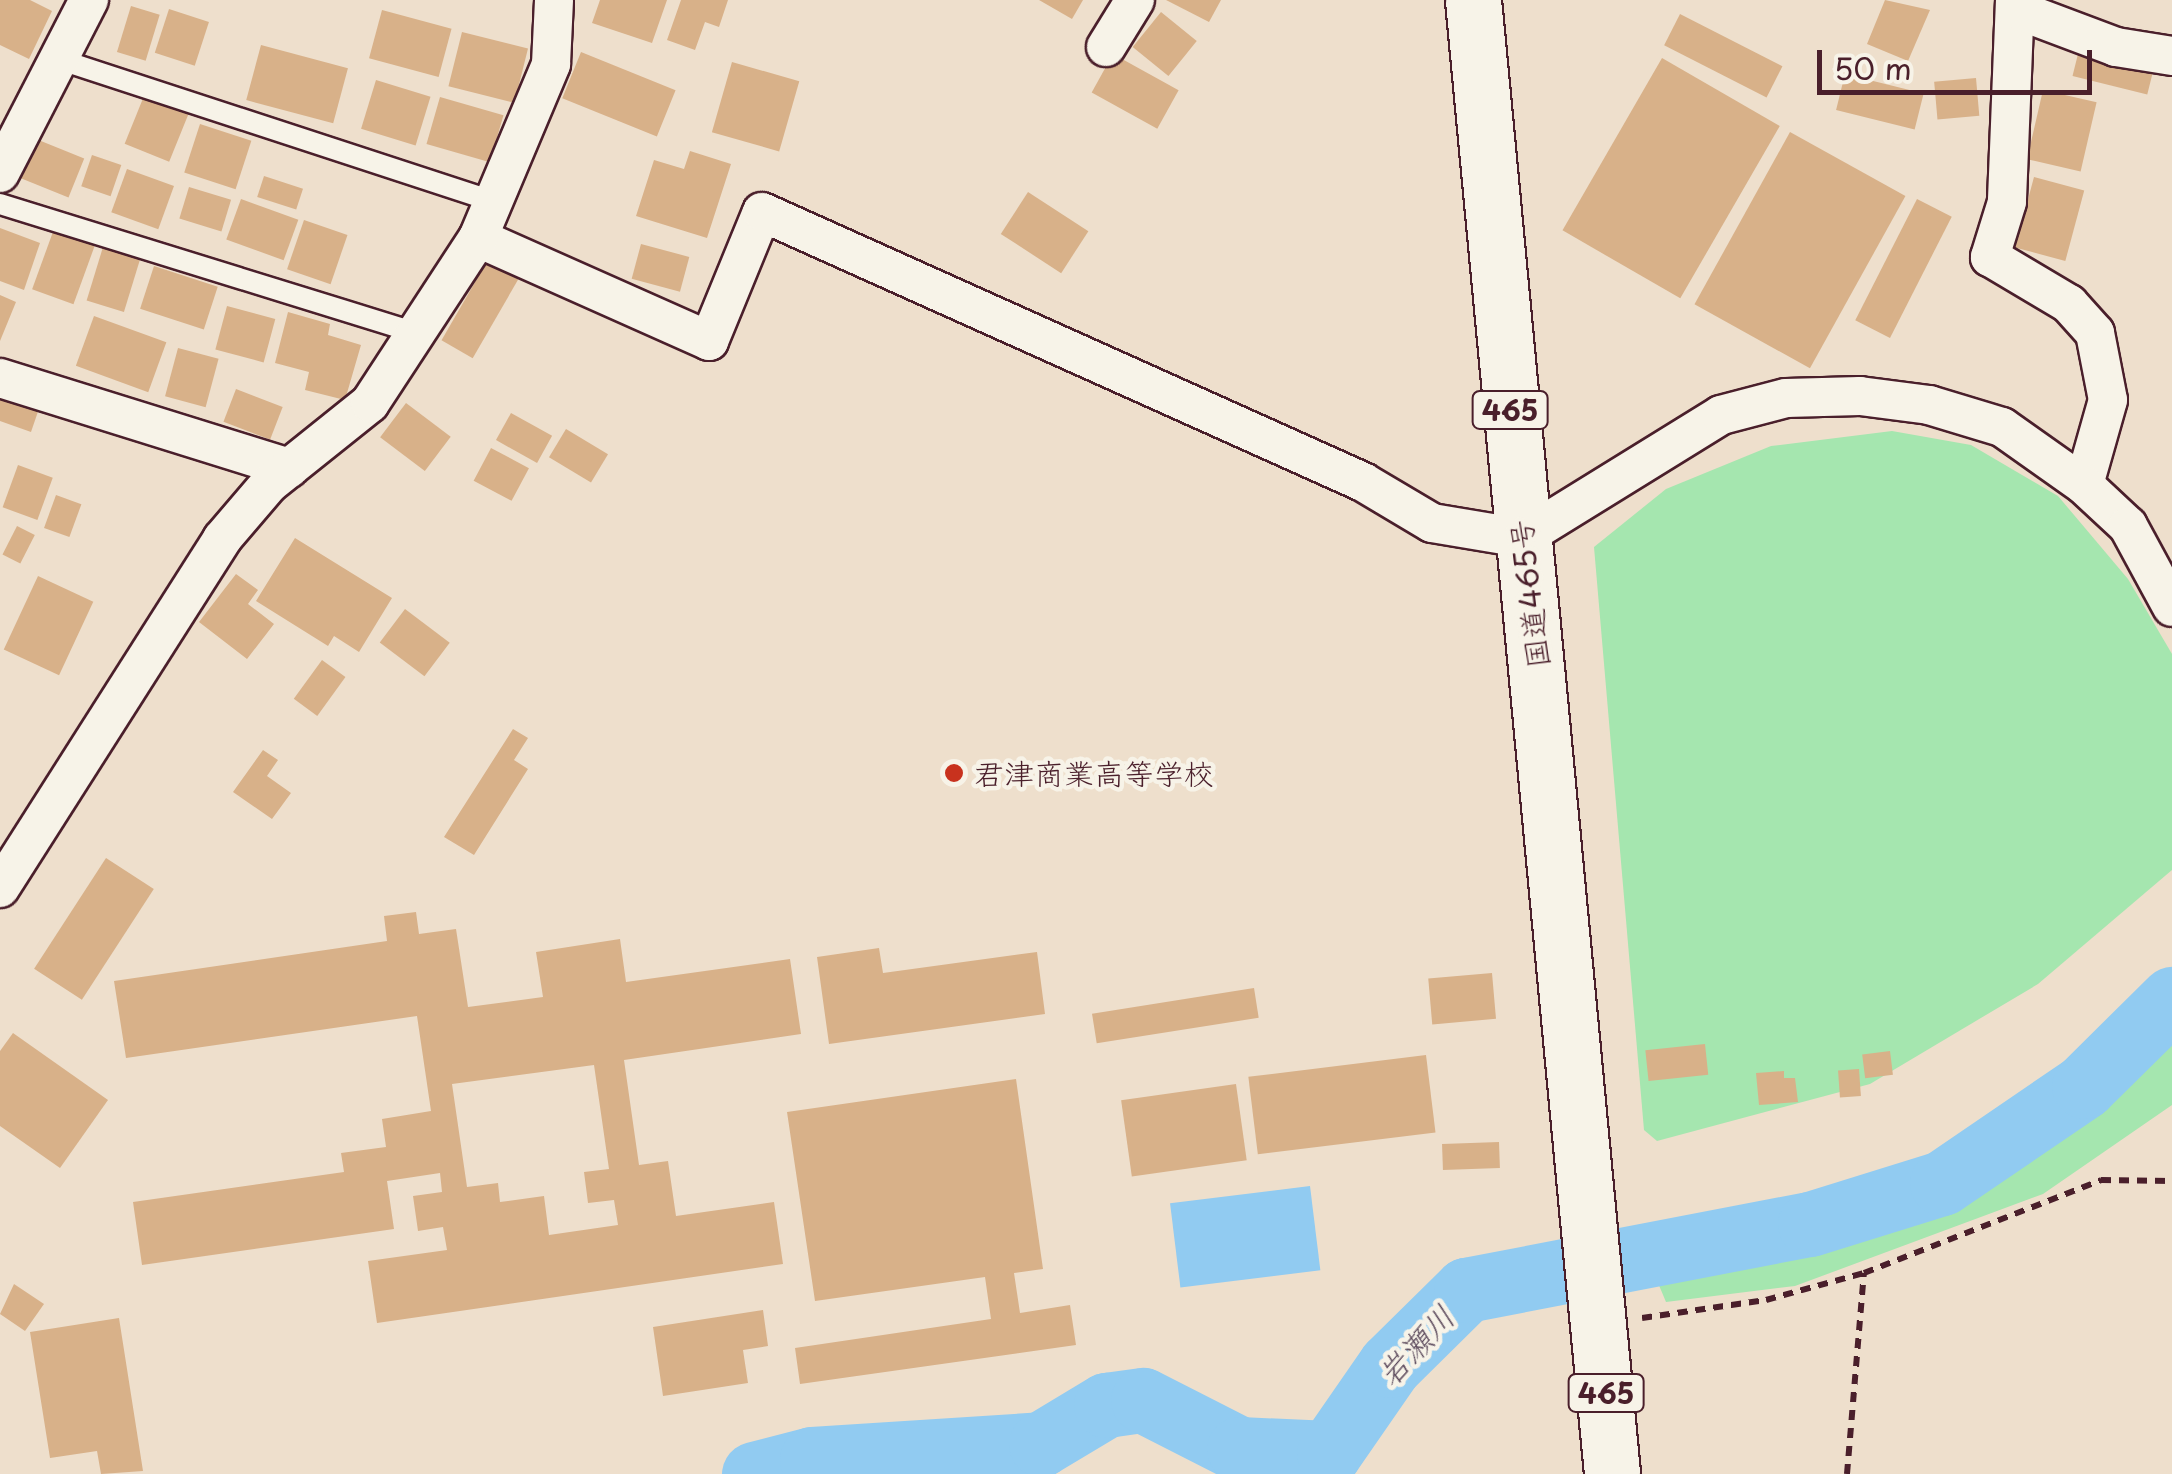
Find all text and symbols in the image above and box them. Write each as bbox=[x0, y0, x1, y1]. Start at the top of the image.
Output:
scale bar bbox=[1822, 30, 2097, 92]
text: 50 m bbox=[1834, 45, 1912, 90]
road number: 465 bbox=[1470, 387, 1550, 433]
street label: 国道465号 bbox=[1502, 518, 1556, 670]
place label: 君津商業高等学校 bbox=[974, 755, 1214, 791]
marker: 君津商業高等学校 bbox=[943, 762, 965, 784]
water label: 岩瀬川 bbox=[1368, 1297, 1462, 1393]
road number: 465 bbox=[1566, 1370, 1646, 1416]

